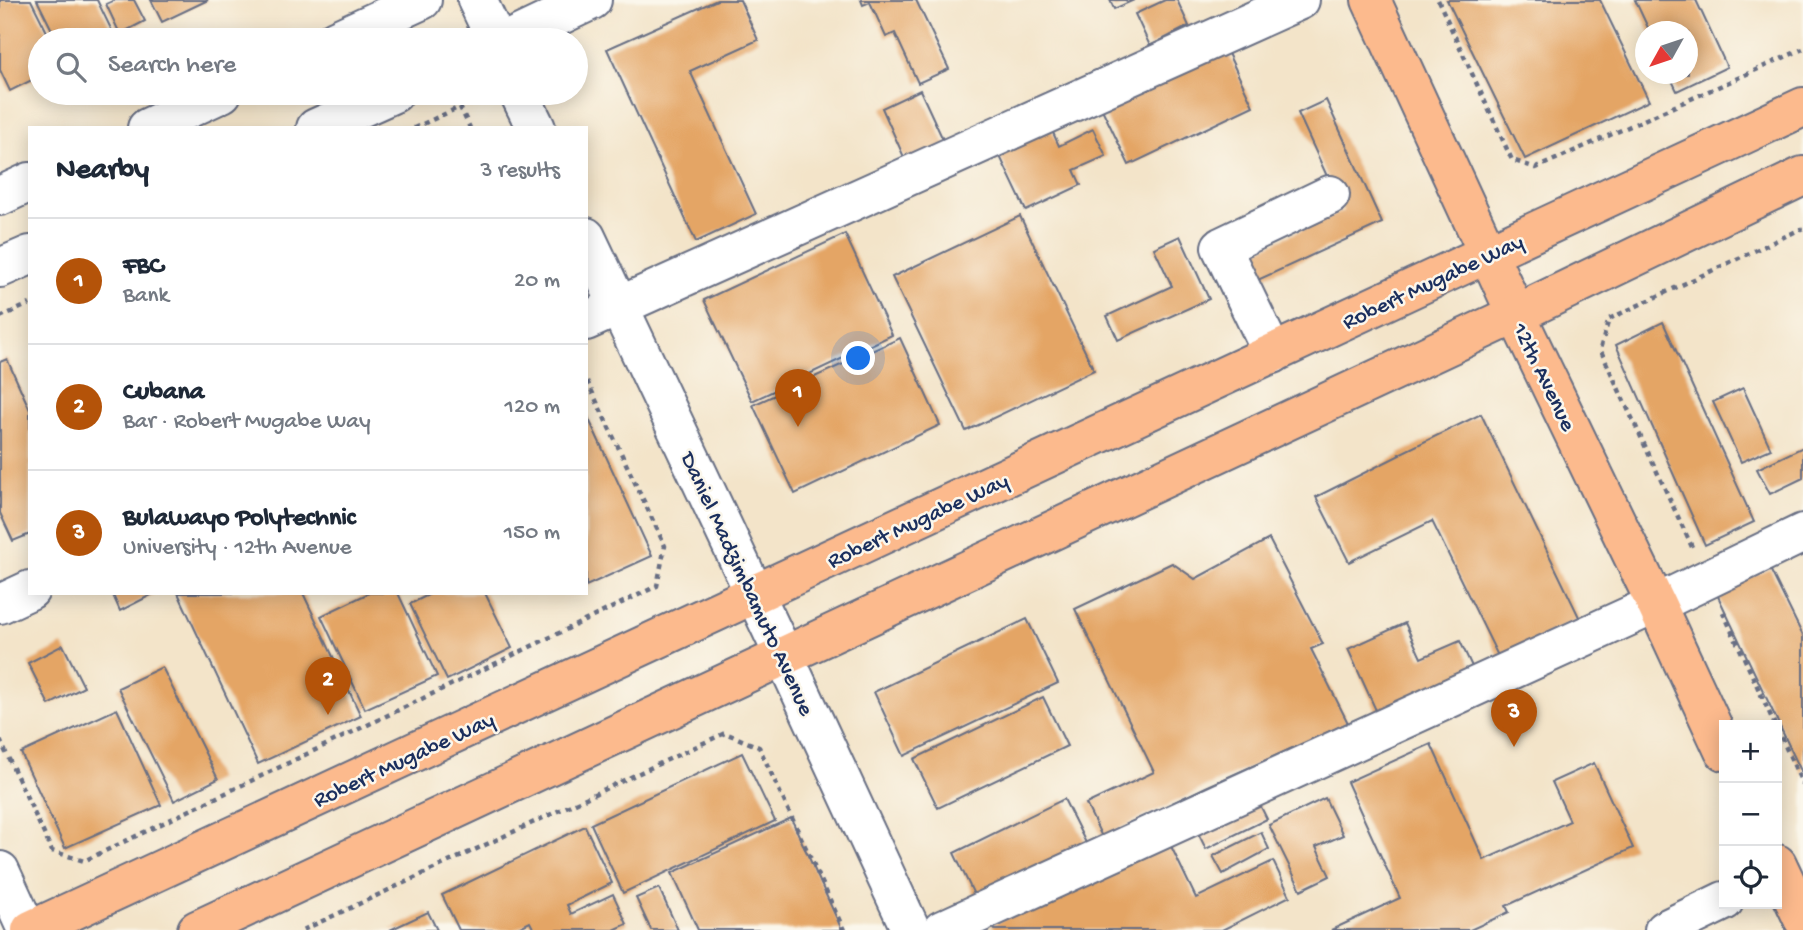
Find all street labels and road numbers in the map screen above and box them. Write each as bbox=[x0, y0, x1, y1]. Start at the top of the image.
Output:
street label: Robert Mugabe Way bbox=[1339, 229, 1528, 337]
street label: 12th Avenue bbox=[1505, 318, 1581, 437]
street label: Daniel Madzimbamuto Avenue bbox=[672, 447, 819, 722]
street label: Robert Mugabe Way bbox=[824, 468, 1013, 576]
street label: Robert Mugabe Way bbox=[310, 707, 499, 815]

